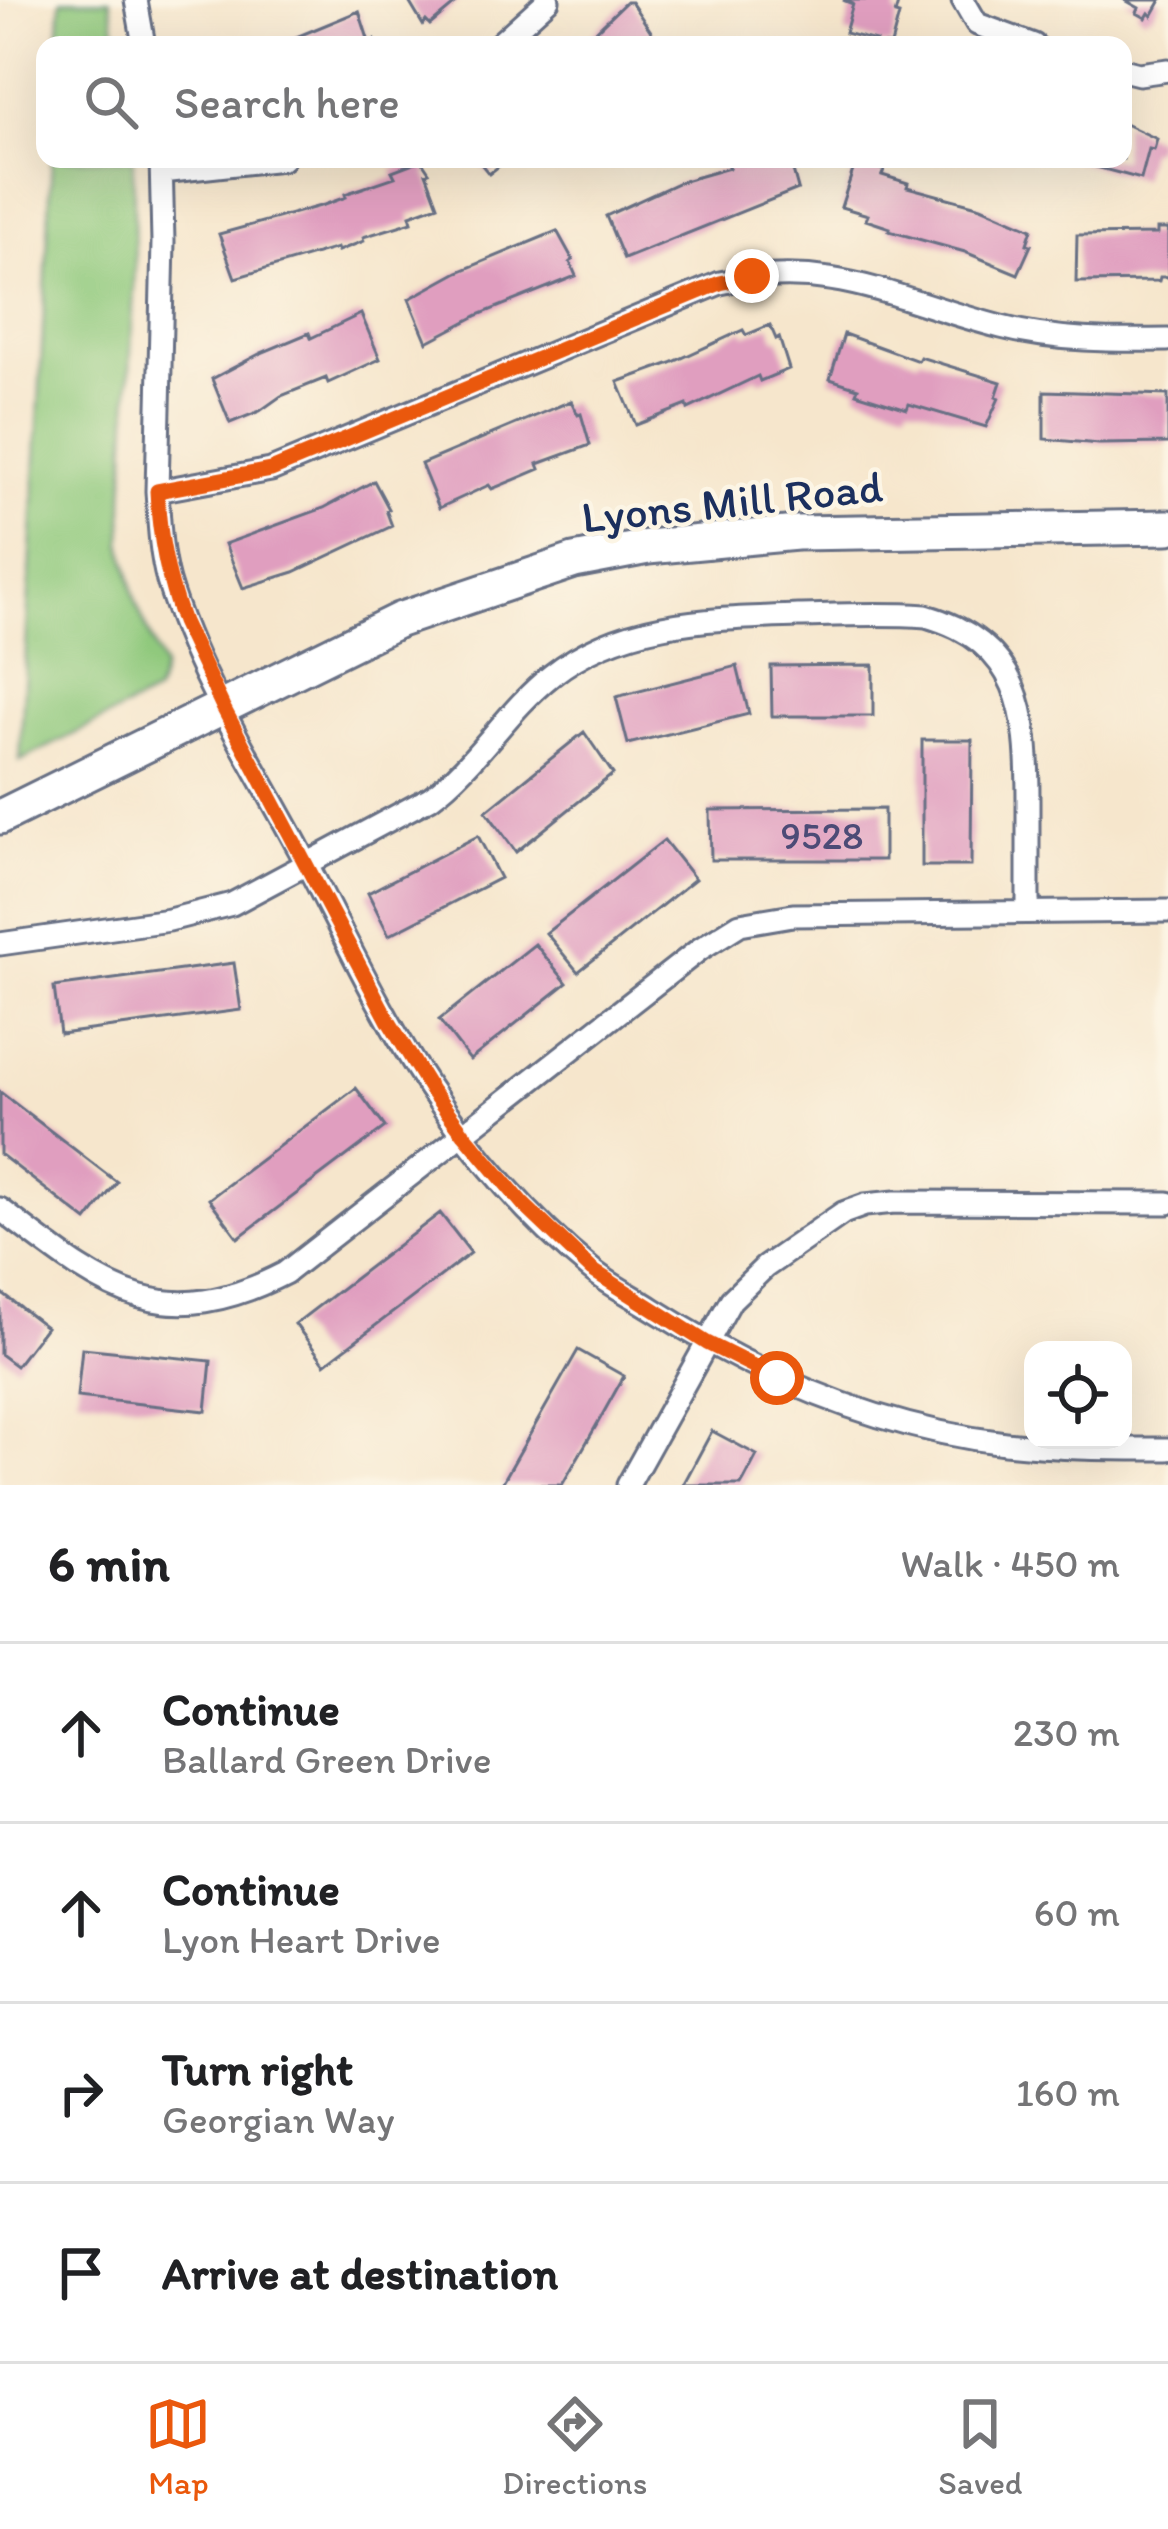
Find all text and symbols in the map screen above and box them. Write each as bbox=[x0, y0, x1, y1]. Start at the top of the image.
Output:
search box bbox=[36, 36, 1132, 168]
icon: search bbox=[78, 69, 144, 135]
text: Search here bbox=[174, 75, 400, 129]
route end bbox=[725, 249, 779, 303]
street label: Lyons Mill Road bbox=[579, 458, 885, 544]
house number: 9528 bbox=[781, 812, 863, 859]
map controls bbox=[1024, 1341, 1132, 1449]
button: locate bbox=[1024, 1341, 1132, 1449]
route start bbox=[750, 1351, 804, 1405]
text: 6 min bbox=[48, 1533, 170, 1594]
text: Walk · 450 m bbox=[900, 1540, 1120, 1587]
text: Continue bbox=[162, 1682, 340, 1736]
icon: ahead bbox=[48, 1700, 114, 1766]
text: 230 m bbox=[1013, 1709, 1120, 1756]
text: Ballard Green Drive bbox=[162, 1736, 491, 1783]
text: Continue bbox=[162, 1862, 340, 1916]
icon: ahead bbox=[48, 1880, 114, 1946]
text: 60 m bbox=[1034, 1889, 1120, 1936]
text: Lyon Heart Drive bbox=[162, 1916, 441, 1963]
text: Turn right bbox=[162, 2042, 353, 2096]
icon: right bbox=[48, 2060, 114, 2126]
text: 160 m bbox=[1016, 2069, 1120, 2116]
text: Georgian Way bbox=[162, 2096, 395, 2143]
icon: arrive bbox=[48, 2240, 114, 2306]
text: Arrive at destination bbox=[162, 2246, 558, 2300]
tab: Map bbox=[145, 2391, 211, 2502]
tab: Directions bbox=[502, 2391, 647, 2502]
tab: Saved bbox=[938, 2391, 1023, 2502]

